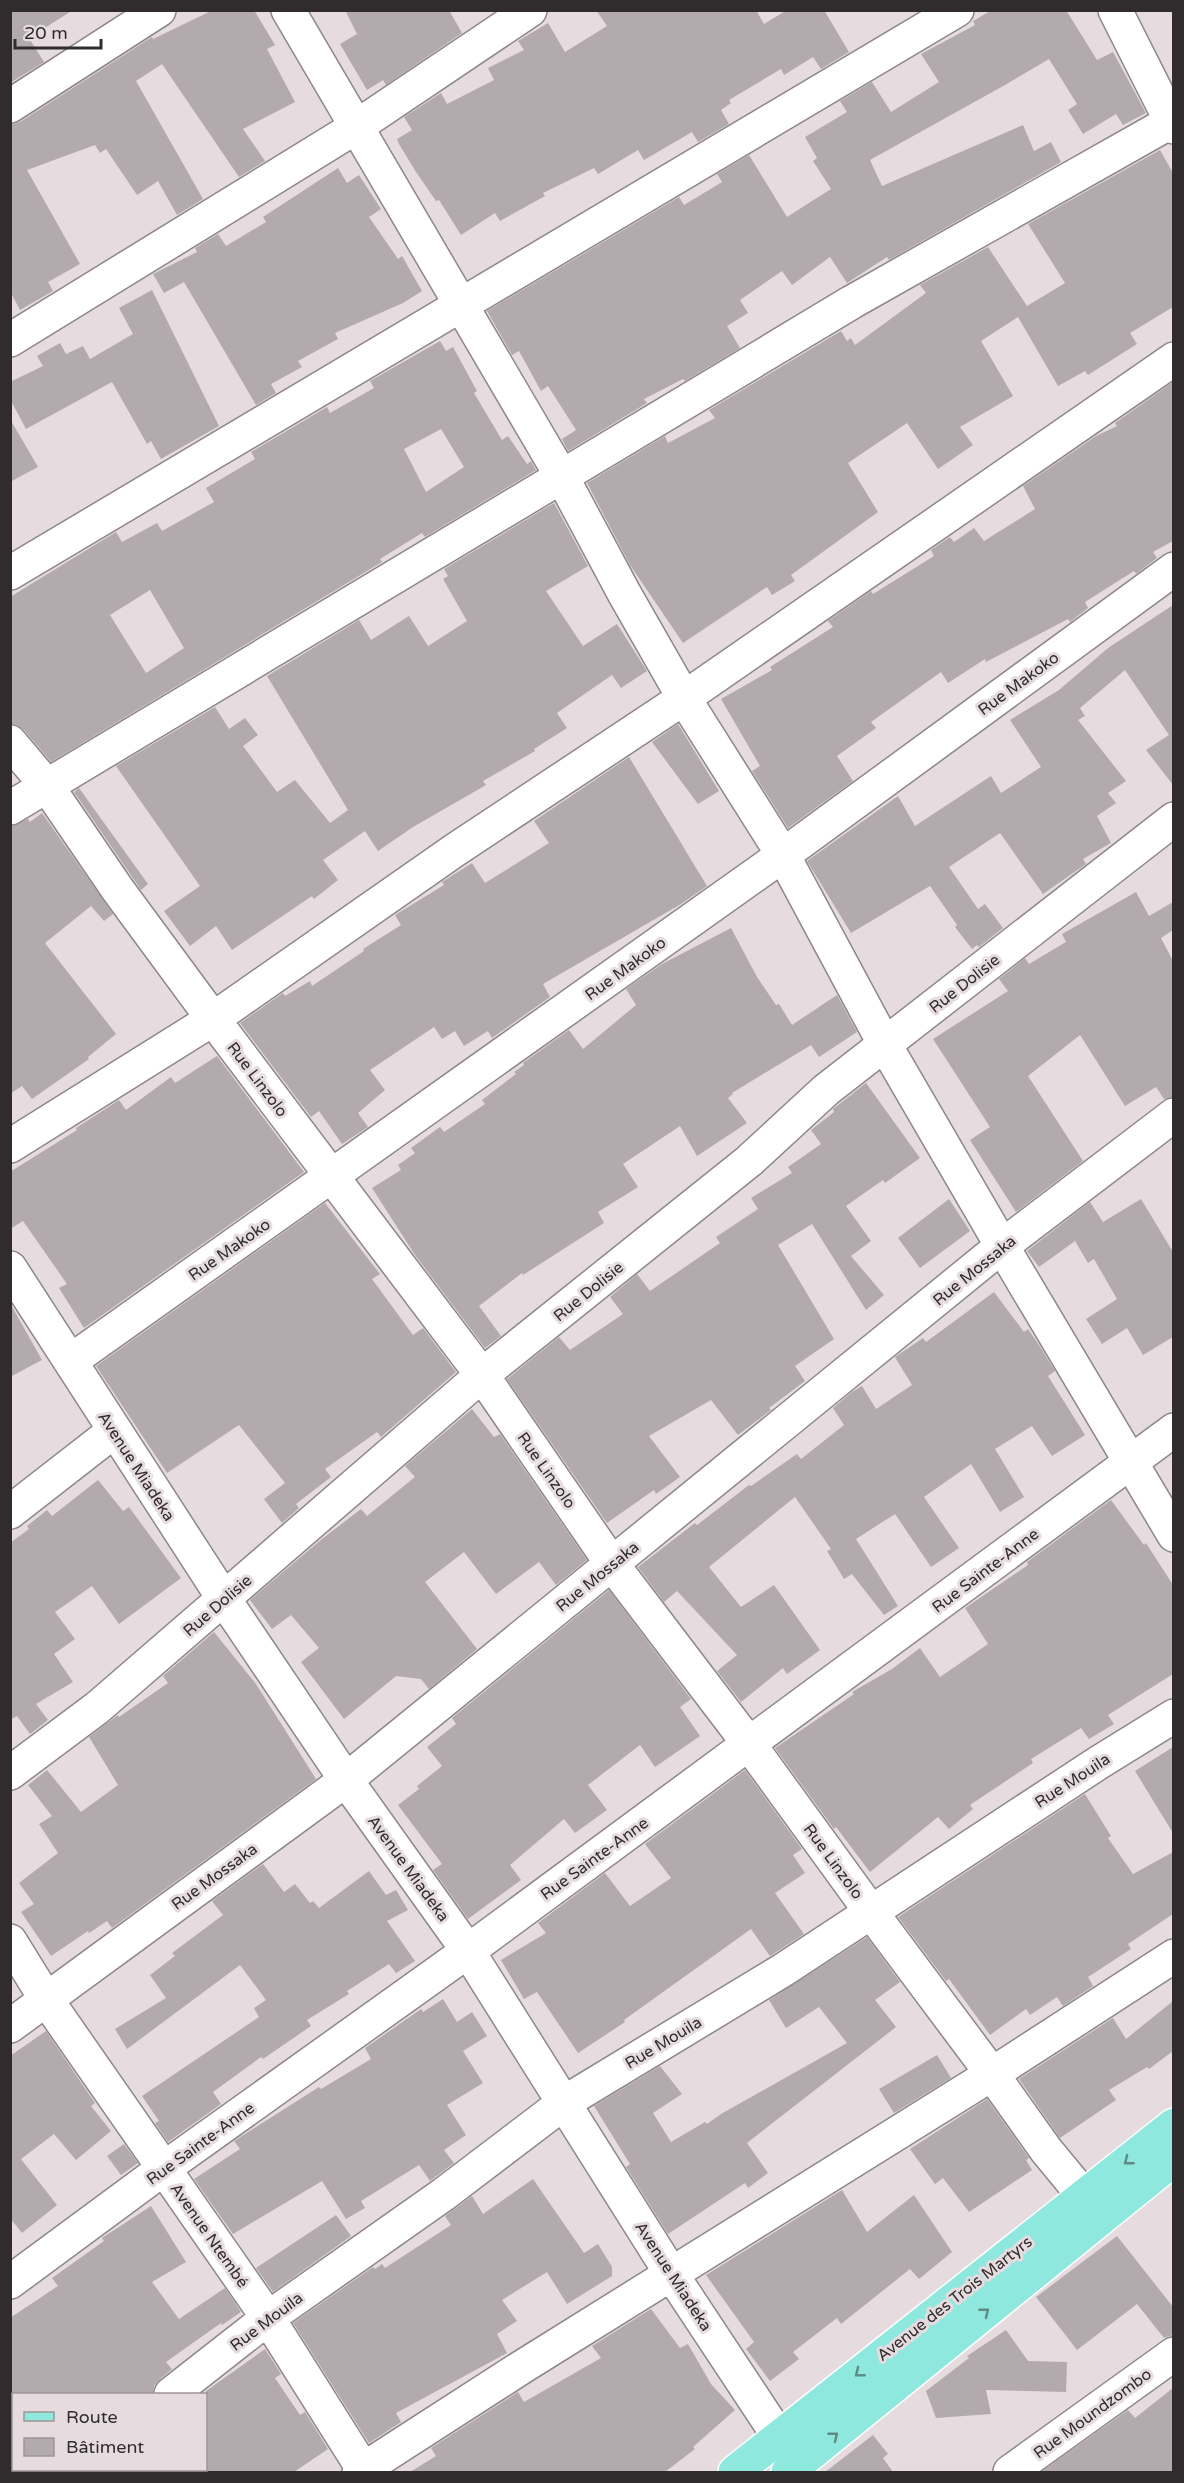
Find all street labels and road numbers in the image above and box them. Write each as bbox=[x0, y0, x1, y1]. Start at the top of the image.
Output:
street label: Rue Makoko bbox=[974, 648, 1063, 720]
street label: Rue Makoko bbox=[581, 933, 670, 1005]
street label: Rue Dolisie bbox=[925, 950, 1004, 1018]
street label: Rue Linzolo bbox=[223, 1038, 292, 1121]
street label: Rue Makoko bbox=[185, 1214, 274, 1285]
street label: Rue Mossaka bbox=[929, 1231, 1020, 1310]
street label: Rue Dolisie bbox=[550, 1257, 628, 1326]
street label: Avenue Miadeka bbox=[93, 1408, 179, 1525]
street label: Rue Linzolo bbox=[513, 1429, 580, 1513]
street label: Rue Sainte-Anne bbox=[928, 1524, 1043, 1617]
street label: Rue Mossaka bbox=[552, 1537, 643, 1616]
street label: Rue Dolisie bbox=[179, 1570, 256, 1641]
street label: Rue Mouila bbox=[1031, 1749, 1114, 1813]
street label: Avenue Miadeka bbox=[363, 1812, 453, 1926]
street label: Rue Sainte-Anne bbox=[537, 1813, 652, 1905]
street label: Rue Linzolo bbox=[799, 1820, 867, 1903]
street label: Rue Mossaka bbox=[168, 1839, 261, 1915]
street label: Rue Mouila bbox=[621, 2012, 706, 2074]
street label: Rue Sainte-Anne bbox=[143, 2098, 258, 2190]
street label: Avenue Ntembé bbox=[166, 2179, 253, 2292]
street label: Avenue Miadeka bbox=[630, 2218, 716, 2335]
street label: Avenue des Trois Martyrs bbox=[873, 2232, 1036, 2366]
street label: Rue Mouila bbox=[226, 2288, 307, 2356]
street label: Rue Moundzombo bbox=[1030, 2364, 1156, 2463]

